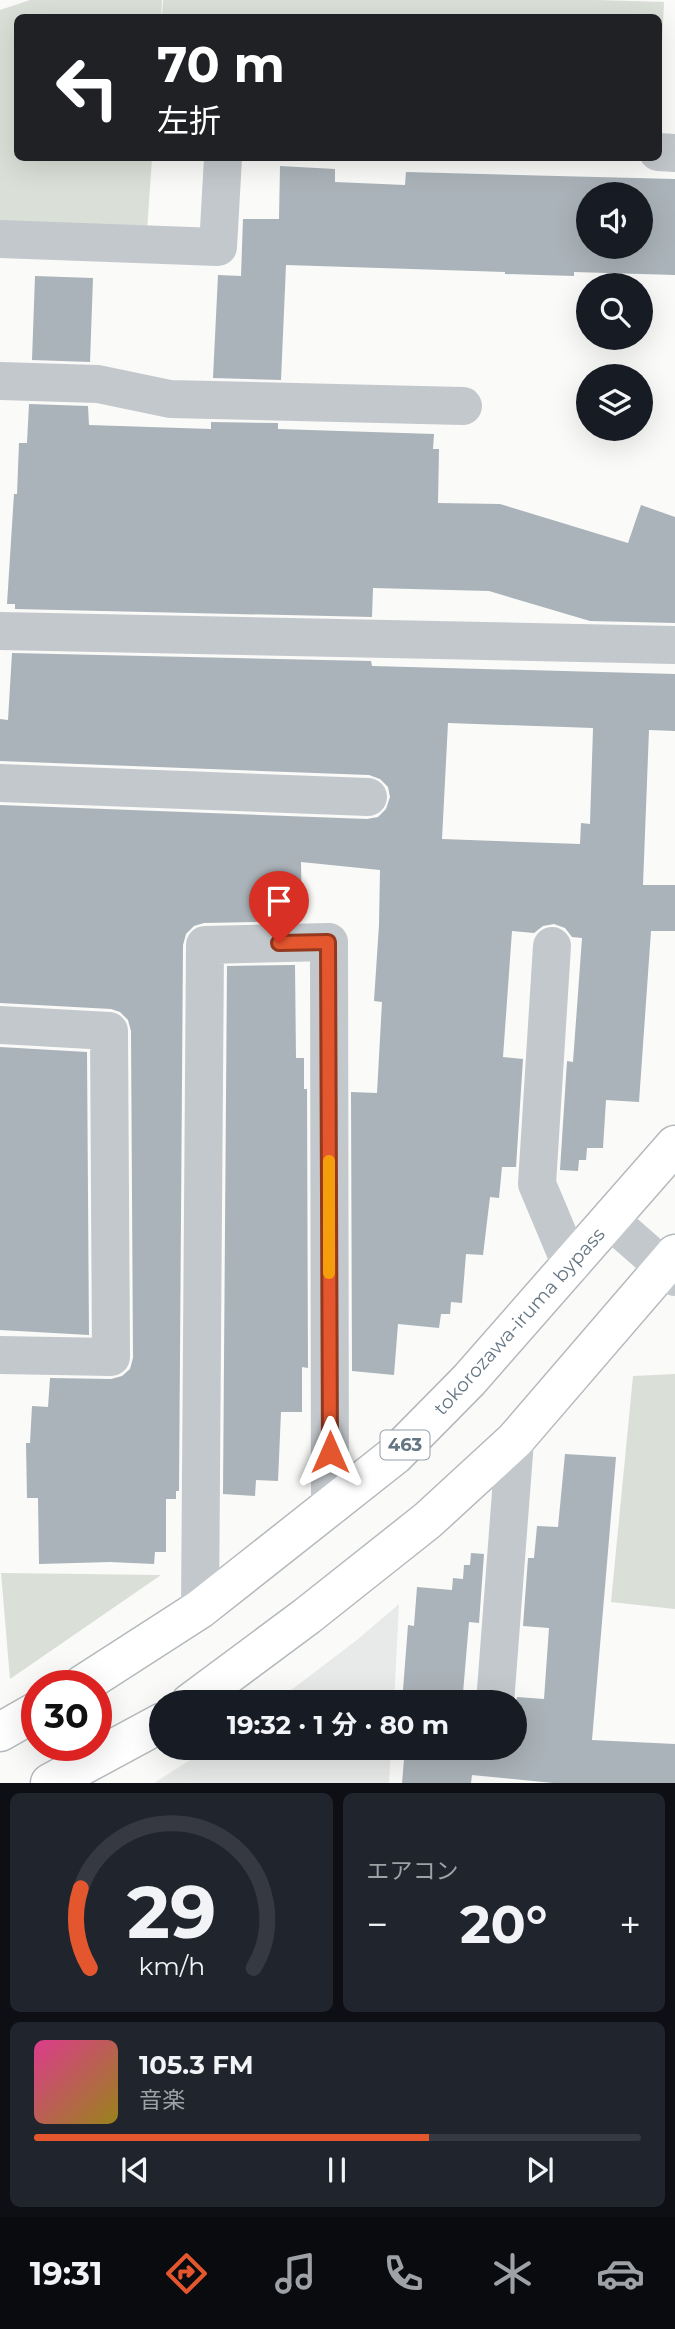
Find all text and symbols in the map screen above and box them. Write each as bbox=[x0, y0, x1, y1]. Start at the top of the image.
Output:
text: 70 m bbox=[157, 35, 285, 94]
icon: left bbox=[42, 42, 133, 133]
text: 左折 bbox=[157, 101, 221, 140]
map controls bbox=[576, 182, 653, 441]
button: sound bbox=[576, 182, 653, 259]
button: search bbox=[576, 273, 653, 350]
button: layers bbox=[576, 364, 653, 441]
pin bbox=[249, 871, 309, 943]
icon: arrive bbox=[260, 882, 298, 920]
street label: tokorozawa-iruma bypass bbox=[429, 1223, 610, 1420]
position arrow bbox=[293, 1415, 367, 1489]
road number: 463 bbox=[380, 1430, 430, 1460]
speed limit sign: 30 bbox=[21, 1670, 112, 1761]
text: 19:32 · 1 分 · 80 m bbox=[227, 1709, 449, 1741]
text: エアコン bbox=[367, 1857, 459, 1885]
text: 29 bbox=[127, 1869, 216, 1957]
text: 20° bbox=[460, 1893, 548, 1956]
text: − bbox=[367, 1901, 388, 1948]
text: + bbox=[619, 1901, 641, 1948]
text: km/h bbox=[138, 1951, 205, 1981]
text: 105.3 FM bbox=[139, 2049, 254, 2081]
text: 音楽 bbox=[139, 2086, 185, 2114]
icon: previous bbox=[116, 2151, 154, 2189]
icon: pause bbox=[318, 2151, 356, 2189]
icon: next bbox=[521, 2151, 559, 2189]
icon: directions bbox=[162, 2249, 211, 2298]
icon: music bbox=[271, 2249, 320, 2298]
icon: phone bbox=[379, 2249, 428, 2298]
icon: climate bbox=[488, 2249, 537, 2298]
icon: car bbox=[596, 2249, 645, 2298]
text: 19:31 bbox=[30, 2254, 103, 2293]

